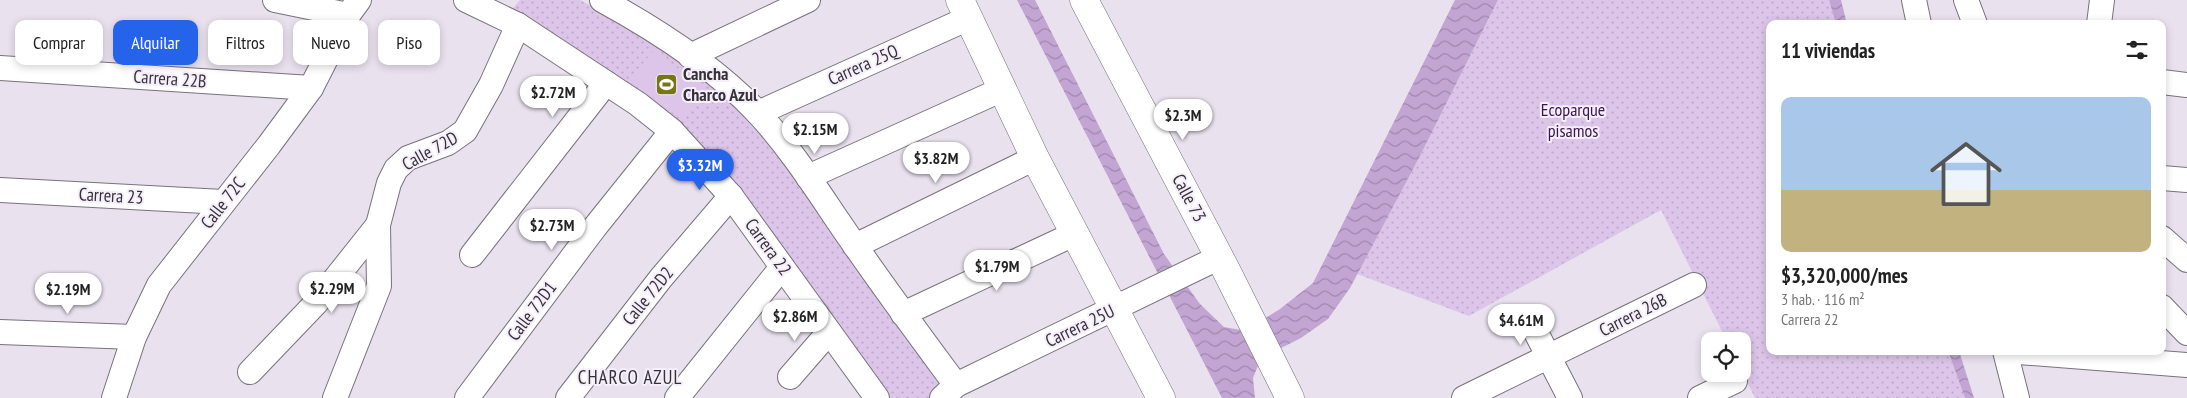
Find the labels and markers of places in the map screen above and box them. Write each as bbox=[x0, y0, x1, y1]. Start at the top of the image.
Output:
place label: Cancha Charco Azul bbox=[683, 62, 758, 106]
sports icon: Cancha Charco Azul bbox=[655, 72, 679, 96]
pin: $2.72M bbox=[512, 76, 594, 118]
pin: $2.3M bbox=[1148, 98, 1218, 141]
pin: $2.15M bbox=[774, 112, 856, 155]
pin: $3.82M bbox=[895, 142, 977, 184]
pin: $3.32M bbox=[659, 148, 741, 191]
pin: $2.73M bbox=[511, 208, 593, 251]
pin: $1.79M bbox=[956, 250, 1038, 292]
pin: $2.19M bbox=[27, 272, 109, 315]
pin: $2.29M bbox=[291, 272, 373, 314]
pin: $2.86M bbox=[754, 300, 836, 342]
pin: $4.61M bbox=[1480, 304, 1562, 346]

